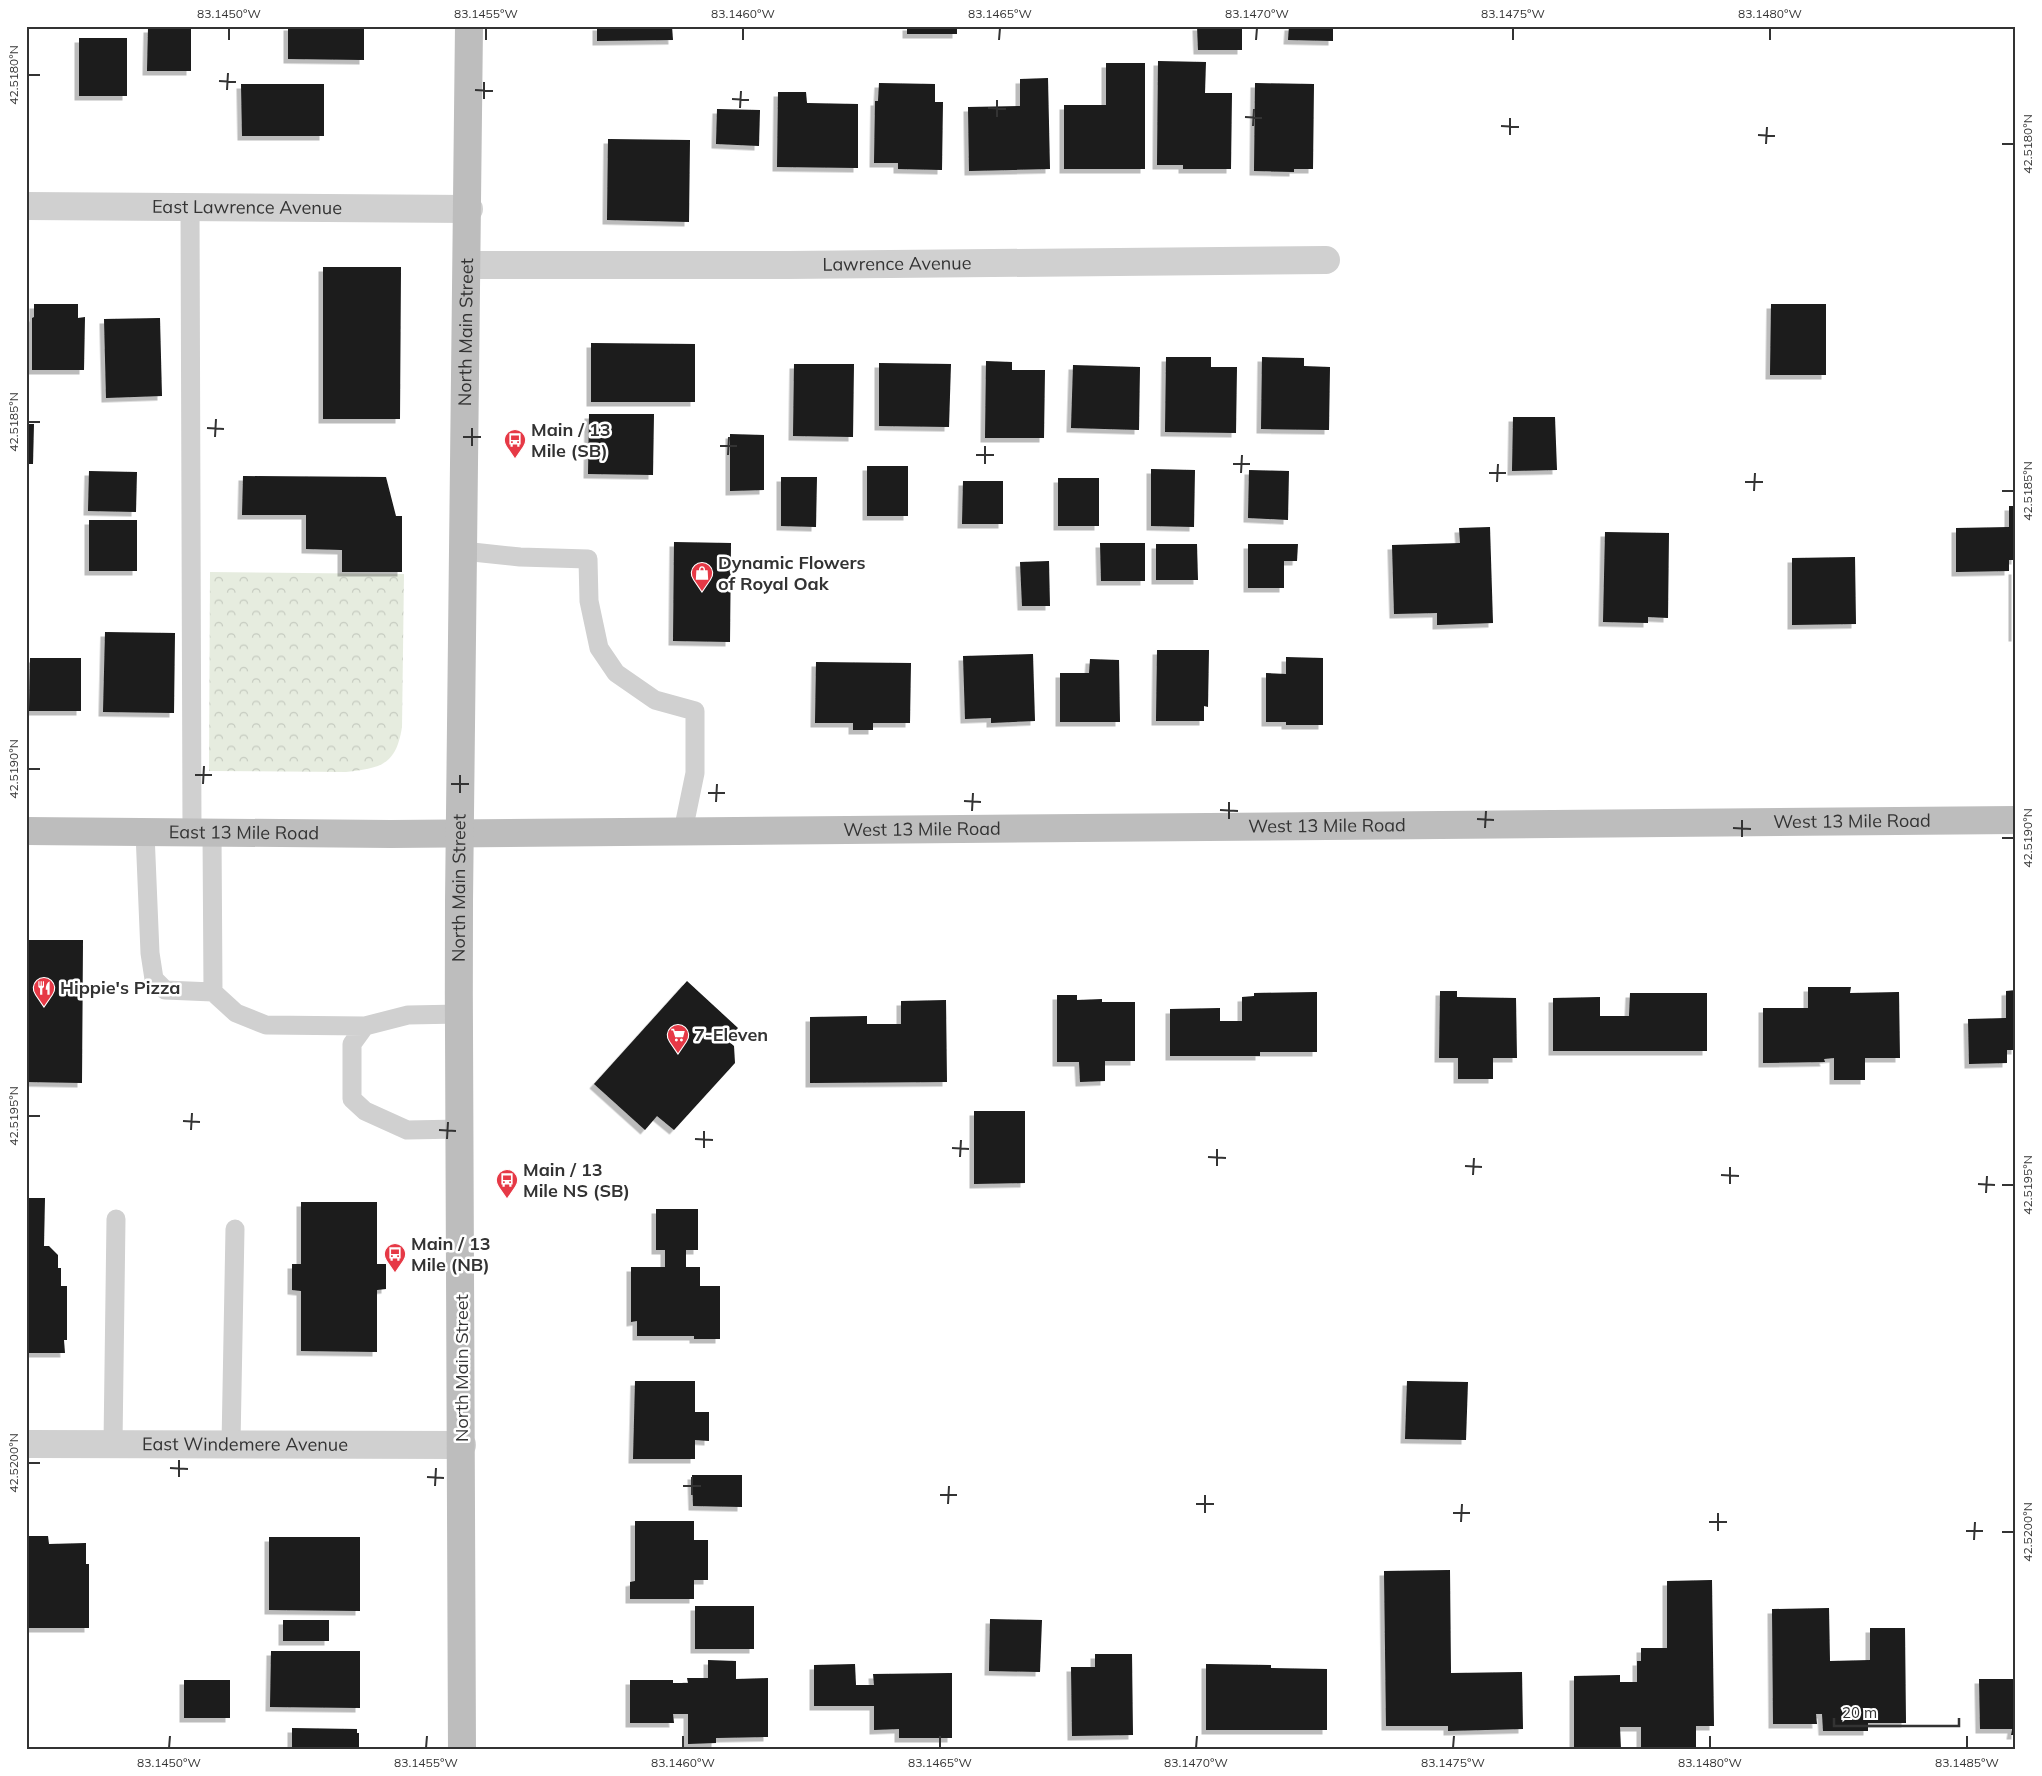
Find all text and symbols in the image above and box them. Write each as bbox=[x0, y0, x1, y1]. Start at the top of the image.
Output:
text: 83.1450°W bbox=[197, 6, 261, 21]
text: 83.1455°W bbox=[454, 6, 518, 21]
text: 83.1460°W bbox=[711, 6, 775, 21]
text: 83.1465°W bbox=[968, 6, 1032, 21]
text: 83.1470°W bbox=[1225, 6, 1289, 21]
text: 83.1475°W bbox=[1481, 6, 1545, 21]
text: 83.1480°W bbox=[1738, 6, 1802, 21]
text: 42.5180°N bbox=[6, 45, 21, 105]
text: 42.5180°N bbox=[2020, 114, 2035, 174]
street label: East Lawrence Avenue bbox=[152, 195, 342, 219]
street label: Lawrence Avenue bbox=[822, 251, 972, 276]
street label: North Main Street bbox=[453, 258, 478, 406]
text: 42.5185°N bbox=[6, 392, 21, 452]
place label: Main / 13 Mile (SB) bbox=[531, 418, 611, 462]
bus stop icon: Main / 13 Mile (SB) bbox=[503, 428, 527, 459]
text: 42.5185°N bbox=[2020, 461, 2035, 521]
place label: Dynamic Flowers of Royal Oak bbox=[718, 551, 865, 595]
shop icon: Dynamic Flowers of Royal Oak bbox=[690, 561, 714, 592]
text: 42.5190°N bbox=[6, 739, 21, 799]
text: 42.5190°N bbox=[2020, 808, 2035, 868]
street label: West 13 Mile Road bbox=[1773, 809, 1931, 833]
street label: West 13 Mile Road bbox=[1248, 813, 1406, 838]
street label: North Main Street bbox=[447, 814, 470, 962]
street label: West 13 Mile Road bbox=[843, 817, 1001, 841]
street label: East 13 Mile Road bbox=[169, 820, 319, 844]
restaurant icon: Hippie's Pizza bbox=[32, 976, 56, 1007]
place label: Hippie's Pizza bbox=[60, 976, 181, 999]
supermarket icon: 7-Eleven bbox=[666, 1023, 690, 1054]
place label: 7-Eleven bbox=[694, 1023, 768, 1046]
text: 42.5195°N bbox=[6, 1086, 21, 1146]
text: 42.5195°N bbox=[2020, 1155, 2035, 1215]
place label: Main / 13 Mile NS (SB) bbox=[523, 1158, 630, 1202]
bus stop icon: Main / 13 Mile NS (SB) bbox=[495, 1168, 519, 1199]
place label: Main / 13 Mile (NB) bbox=[411, 1232, 491, 1276]
bus stop icon: Main / 13 Mile (NB) bbox=[383, 1242, 407, 1273]
street label: North Main Street bbox=[450, 1294, 473, 1442]
street label: East Windemere Avenue bbox=[142, 1432, 348, 1456]
text: 42.5200°N bbox=[6, 1433, 21, 1493]
text: 42.5200°N bbox=[2020, 1502, 2035, 1562]
scale bar bbox=[1834, 1696, 1960, 1728]
text: 20 m bbox=[1842, 1703, 1877, 1722]
text: 83.1450°W bbox=[137, 1755, 201, 1770]
text: 83.1455°W bbox=[394, 1755, 458, 1770]
text: 83.1460°W bbox=[651, 1755, 715, 1770]
text: 83.1465°W bbox=[908, 1755, 972, 1770]
text: 83.1470°W bbox=[1164, 1755, 1228, 1770]
text: 83.1475°W bbox=[1421, 1755, 1485, 1770]
text: 83.1480°W bbox=[1678, 1755, 1742, 1770]
text: 83.1485°W bbox=[1935, 1755, 1999, 1770]

